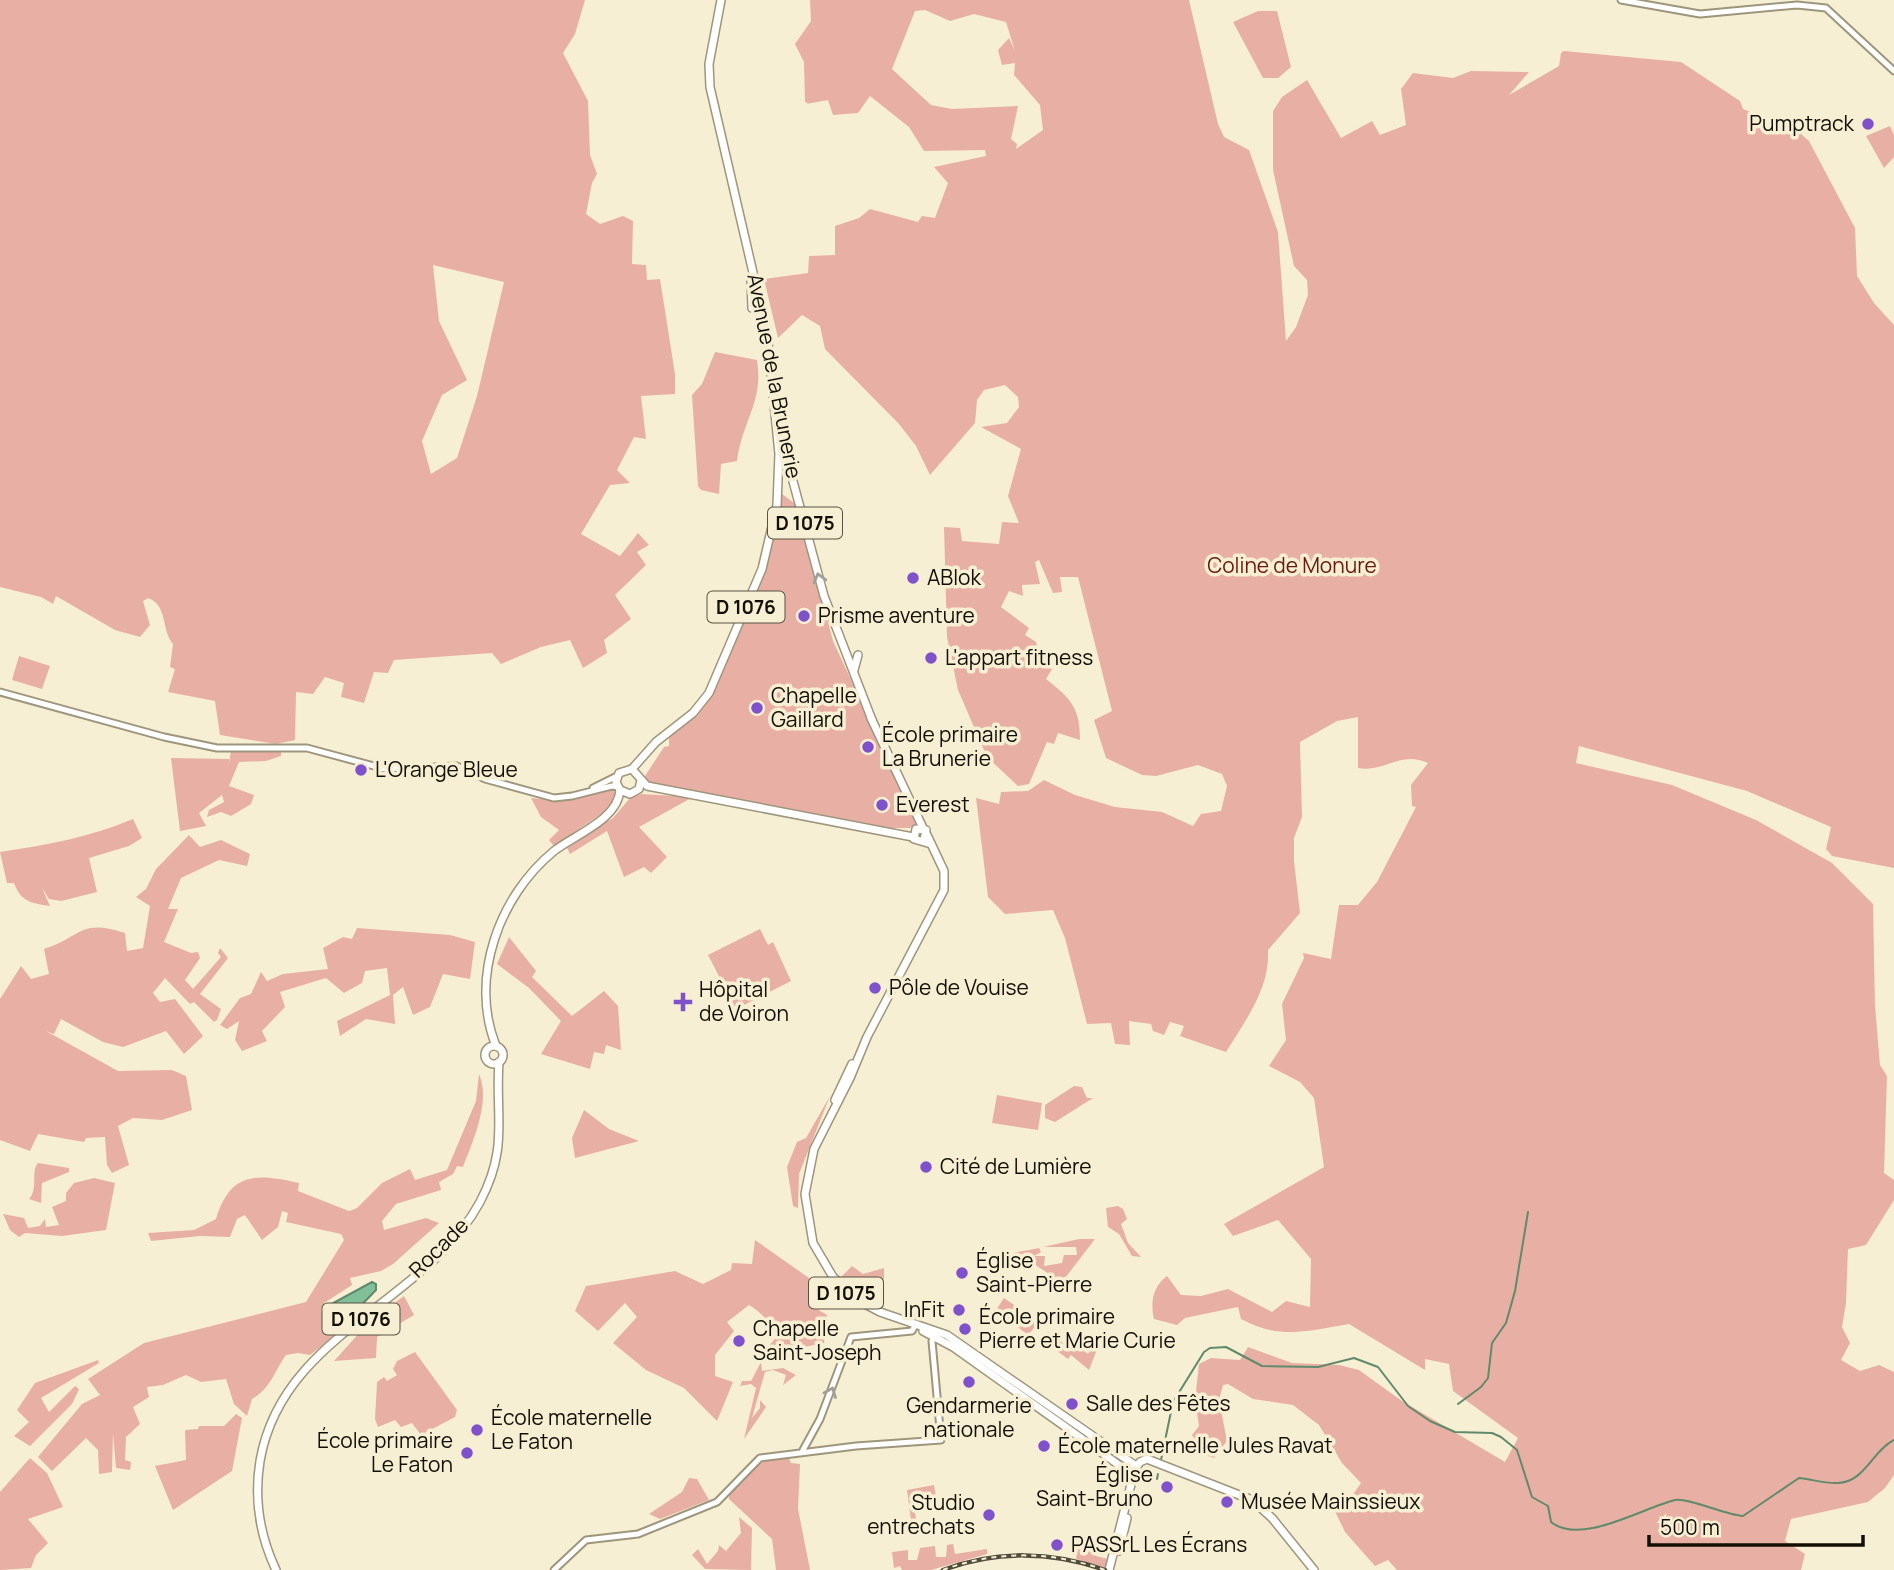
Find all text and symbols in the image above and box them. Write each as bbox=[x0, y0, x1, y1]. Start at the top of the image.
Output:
place label: Pumptrack bbox=[1749, 109, 1855, 137]
marker: Pumptrack bbox=[1860, 116, 1876, 132]
street label: Avenue de la Brunerie bbox=[741, 271, 809, 481]
road number: D 1075 bbox=[768, 508, 842, 538]
park label: Coline de Monure bbox=[1207, 551, 1377, 579]
place label: ABlok bbox=[927, 563, 982, 591]
marker: ABlok bbox=[905, 570, 921, 586]
one-way arrow bbox=[813, 572, 828, 584]
road number: D 1076 bbox=[708, 592, 784, 622]
place label: Prisme aventure bbox=[818, 601, 975, 629]
marker: Prisme aventure bbox=[796, 608, 812, 624]
place label: L'appart fitness bbox=[945, 643, 1093, 671]
marker: L'appart fitness bbox=[923, 650, 939, 666]
place label: Chapelle Gaillard bbox=[771, 681, 857, 733]
marker: Chapelle Gaillard bbox=[749, 700, 765, 716]
place label: École primaire La Brunerie bbox=[882, 720, 1018, 772]
marker: École primaire La Brunerie bbox=[860, 739, 876, 755]
place label: L'Orange Bleue bbox=[375, 755, 518, 783]
marker: L'Orange Bleue bbox=[353, 762, 369, 778]
place label: Everest bbox=[896, 790, 970, 818]
marker: Everest bbox=[874, 797, 890, 813]
place label: Pôle de Vouise bbox=[889, 973, 1029, 1001]
place label: Hôpital de Voiron bbox=[699, 975, 789, 1027]
marker: Pôle de Vouise bbox=[867, 980, 883, 996]
marker: Hôpital de Voiron bbox=[673, 992, 693, 1012]
place label: Cité de Lumière bbox=[940, 1152, 1092, 1180]
marker: Cité de Lumière bbox=[918, 1159, 934, 1175]
street label: Rocade bbox=[402, 1211, 474, 1283]
place label: Église Saint-Pierre bbox=[976, 1246, 1092, 1298]
marker: Église Saint-Pierre bbox=[954, 1265, 970, 1281]
road number: D 1075 bbox=[809, 1278, 883, 1308]
place label: InFit bbox=[904, 1295, 945, 1323]
marker: InFit bbox=[951, 1302, 967, 1318]
place label: École primaire Pierre et Marie Curie bbox=[979, 1302, 1176, 1354]
road number: D 1076 bbox=[322, 1303, 400, 1334]
place label: Chapelle Saint-Joseph bbox=[753, 1314, 882, 1366]
marker: École primaire Pierre et Marie Curie bbox=[957, 1321, 973, 1337]
marker: Chapelle Saint-Joseph bbox=[731, 1333, 747, 1349]
marker: Gendarmerie nationale bbox=[961, 1374, 977, 1390]
one-way arrow bbox=[822, 1386, 836, 1398]
place label: Salle des Fêtes bbox=[1086, 1389, 1231, 1417]
place label: Gendarmerie nationale bbox=[906, 1391, 1032, 1443]
marker: Salle des Fêtes bbox=[1064, 1396, 1080, 1412]
place label: École maternelle Le Faton bbox=[491, 1403, 652, 1455]
marker: École maternelle Le Faton bbox=[469, 1422, 485, 1438]
place label: École primaire Le Faton bbox=[317, 1426, 453, 1478]
place label: École maternelle Jules Ravat bbox=[1058, 1431, 1333, 1459]
marker: École maternelle Jules Ravat bbox=[1036, 1438, 1052, 1454]
marker: École primaire Le Faton bbox=[459, 1445, 475, 1461]
place label: Église Saint-Bruno bbox=[1036, 1460, 1153, 1512]
marker: Église Saint-Bruno bbox=[1159, 1479, 1175, 1495]
place label: Musée Mainssieux bbox=[1241, 1487, 1420, 1515]
place label: Studio entrechats bbox=[867, 1488, 975, 1540]
marker: Musée Mainssieux bbox=[1219, 1494, 1235, 1510]
scale bar bbox=[1649, 1504, 1862, 1548]
marker: Studio entrechats bbox=[981, 1507, 997, 1523]
text: 500 m bbox=[1660, 1513, 1720, 1541]
place label: PASSrL Les Écrans bbox=[1071, 1530, 1247, 1558]
marker: PASSrL Les Écrans bbox=[1049, 1537, 1065, 1553]

